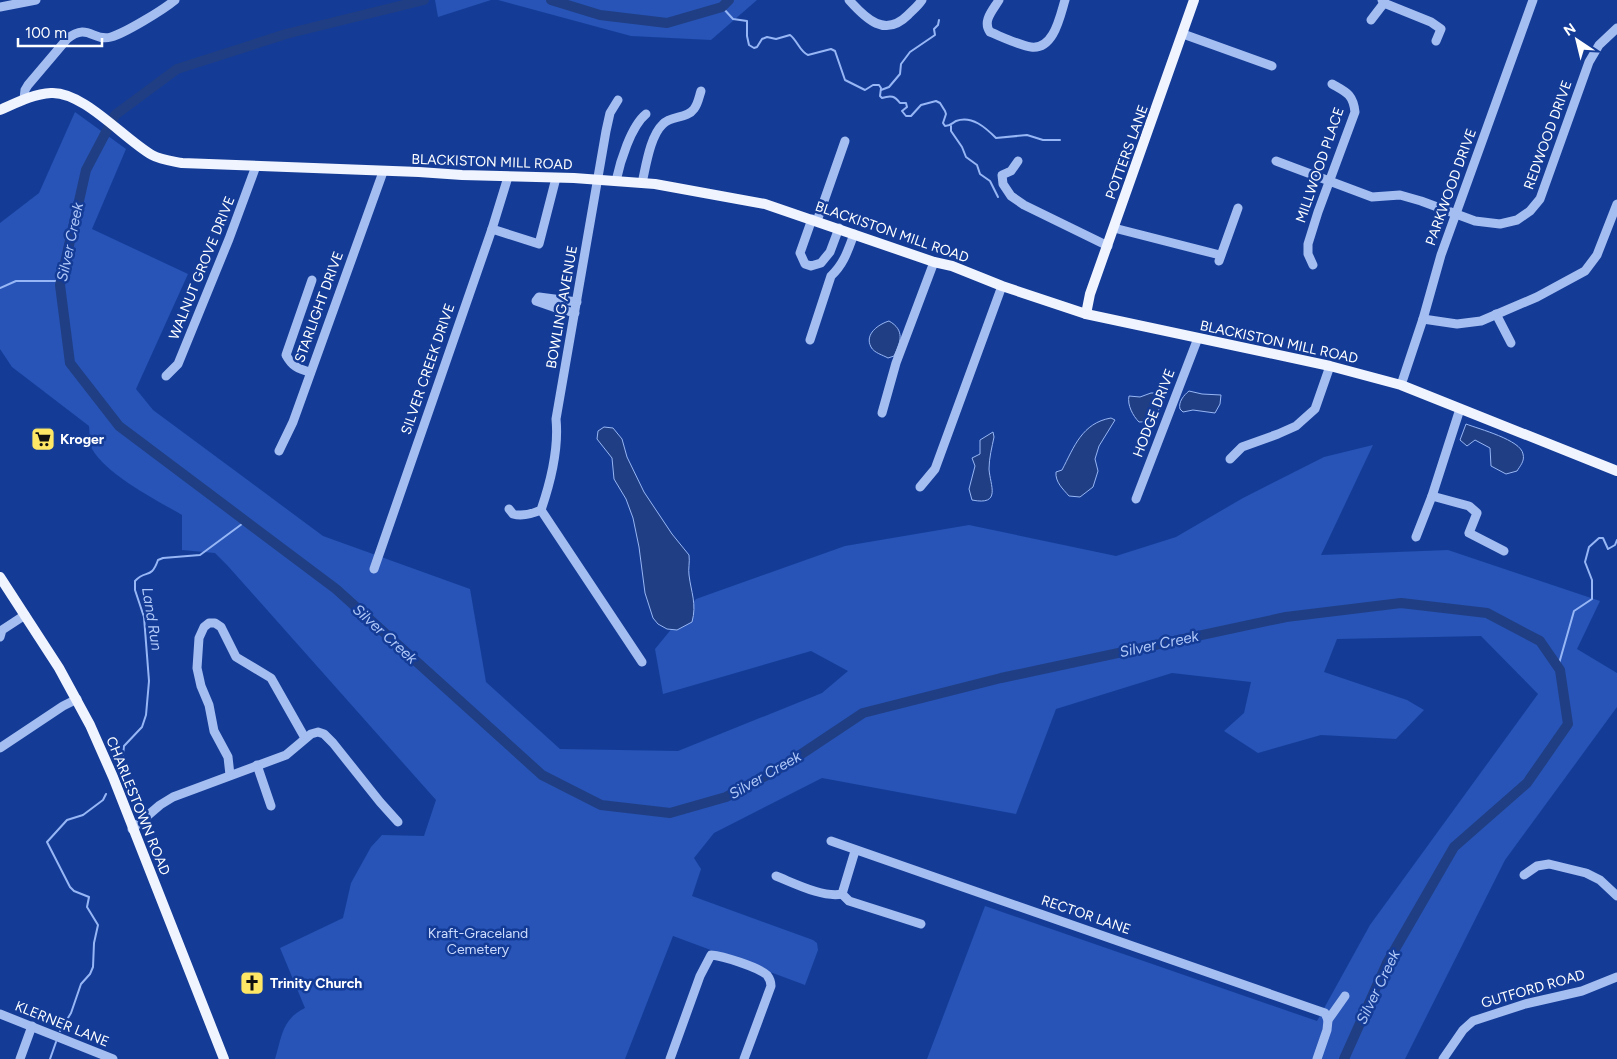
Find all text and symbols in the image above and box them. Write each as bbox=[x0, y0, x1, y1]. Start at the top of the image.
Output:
scale bar bbox=[18, 15, 101, 47]
north arrow bbox=[1552, 15, 1602, 65]
text: N bbox=[1561, 20, 1579, 40]
text: 100 m bbox=[25, 24, 67, 42]
street label: REDWOOD DRIVE bbox=[1520, 78, 1576, 192]
street label: POTTERS LANE bbox=[1102, 102, 1152, 202]
street label: MILLWOOD PLACE bbox=[1292, 105, 1348, 225]
street label: PARKWOOD DRIVE bbox=[1422, 126, 1480, 248]
street label: BLACKISTON MILL ROAD bbox=[411, 151, 573, 173]
street label: WALNUT GROVE DRIVE bbox=[165, 194, 239, 342]
street label: BLACKISTON MILL ROAD bbox=[813, 198, 971, 266]
water label: Silver Creek bbox=[53, 200, 87, 283]
street label: BOWLING AVENUE bbox=[543, 244, 581, 370]
street label: STARLIGHT DRIVE bbox=[291, 249, 347, 365]
street label: SILVER CREEK DRIVE bbox=[398, 301, 458, 437]
street label: BLACKISTON MILL ROAD bbox=[1198, 317, 1360, 367]
street label: HODGE DRIVE bbox=[1129, 366, 1179, 460]
supermarket icon: Kroger bbox=[30, 426, 56, 452]
place label: Kroger bbox=[60, 431, 105, 448]
water label: Land Run bbox=[138, 586, 166, 652]
water label: Silver Creek bbox=[349, 600, 421, 668]
water label: Silver Creek bbox=[1118, 627, 1201, 661]
street label: CHARLESTOWN ROAD bbox=[102, 734, 174, 878]
water label: Silver Creek bbox=[726, 747, 805, 803]
street label: RECTOR LANE bbox=[1039, 892, 1133, 938]
park label: Kraft-Graceland Cemetery bbox=[428, 925, 528, 958]
water label: Silver Creek bbox=[1352, 946, 1404, 1027]
street label: GUTFORD ROAD bbox=[1479, 966, 1587, 1012]
church icon: Trinity Church bbox=[239, 970, 265, 996]
place label: Trinity Church bbox=[270, 975, 362, 992]
street label: KLERNER LANE bbox=[12, 997, 112, 1051]

